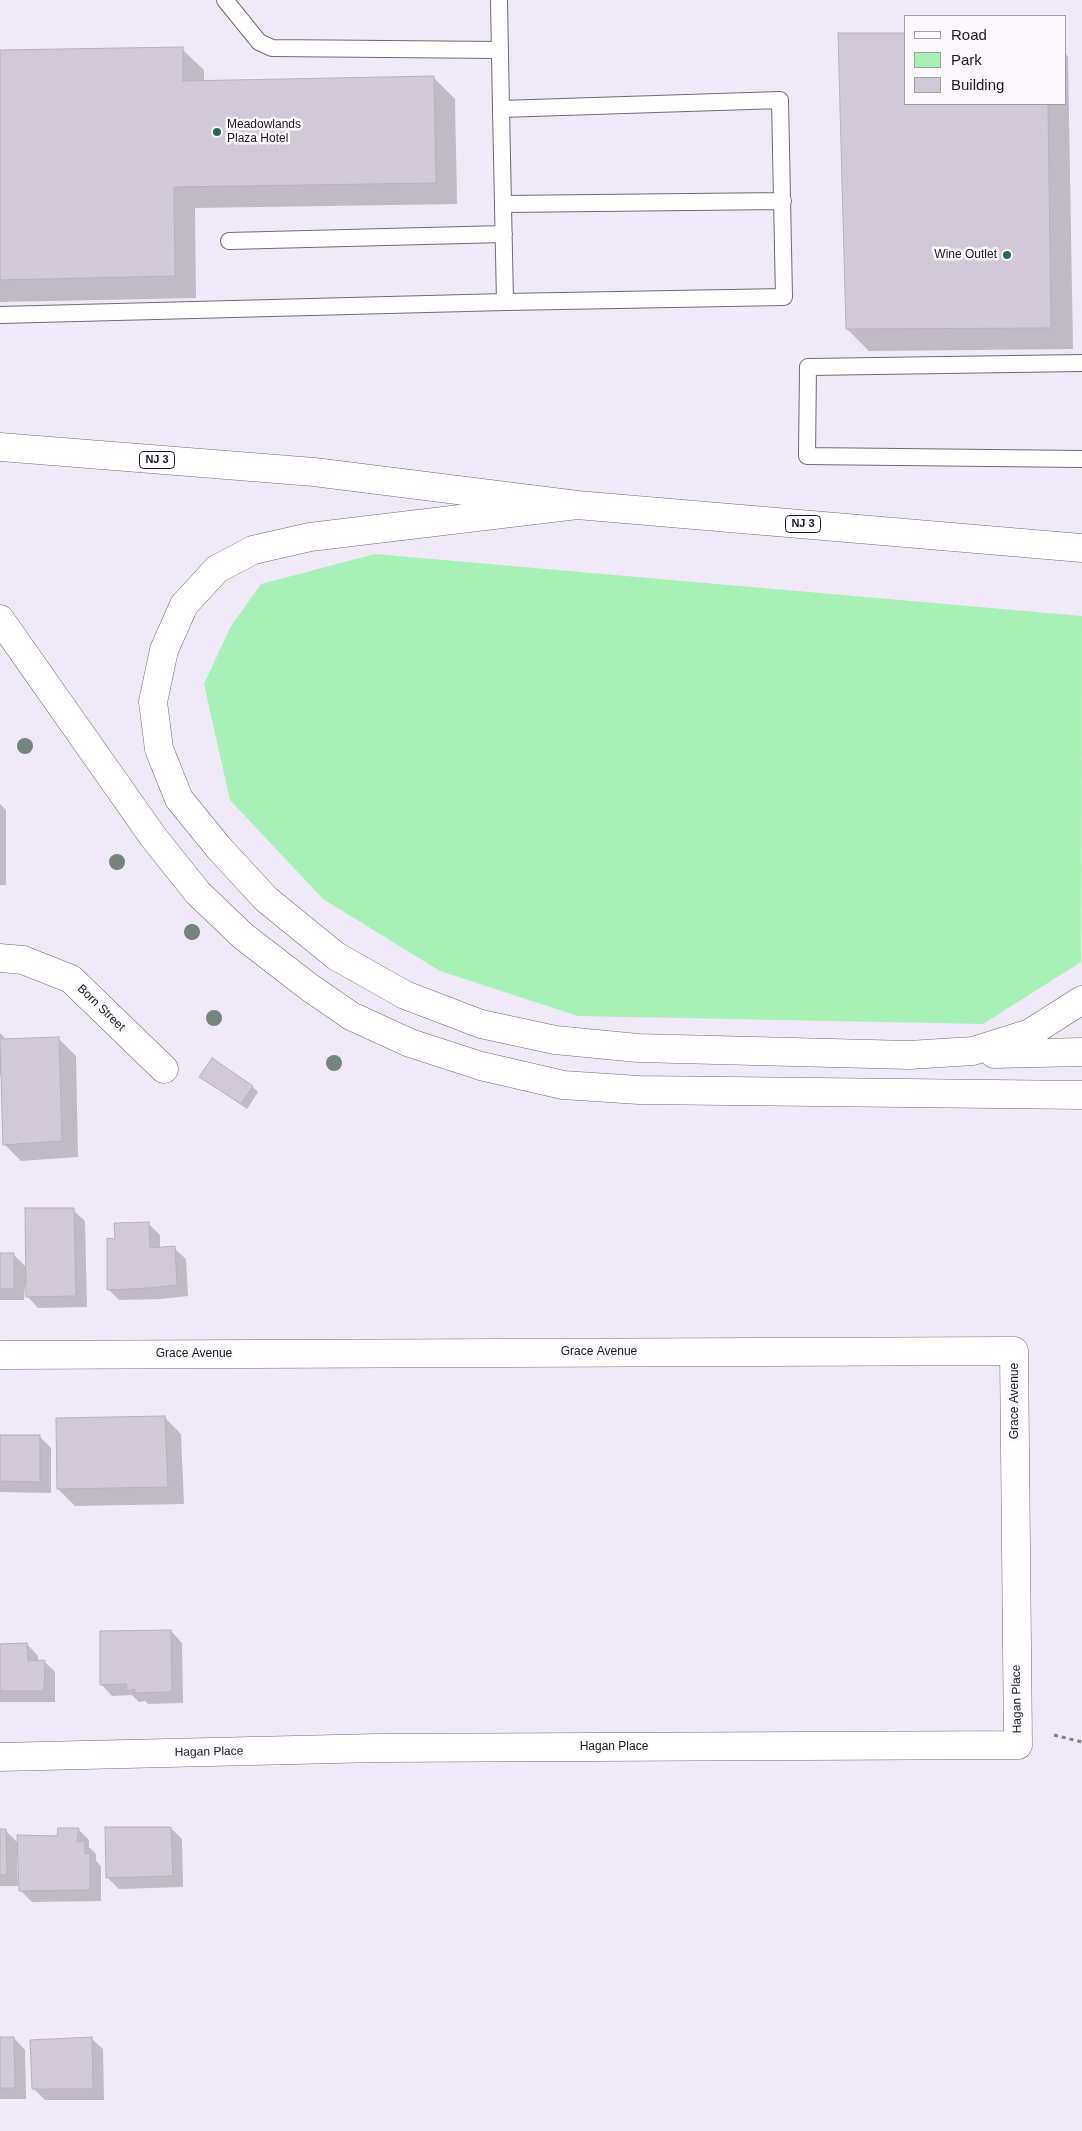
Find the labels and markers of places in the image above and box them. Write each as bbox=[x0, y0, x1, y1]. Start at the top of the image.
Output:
place label: Meadowlands Plaza Hotel bbox=[227, 118, 301, 146]
marker: Meadowlands Plaza Hotel bbox=[211, 126, 223, 138]
place label: Wine Outlet bbox=[934, 248, 997, 262]
marker: Wine Outlet bbox=[1001, 249, 1013, 261]

